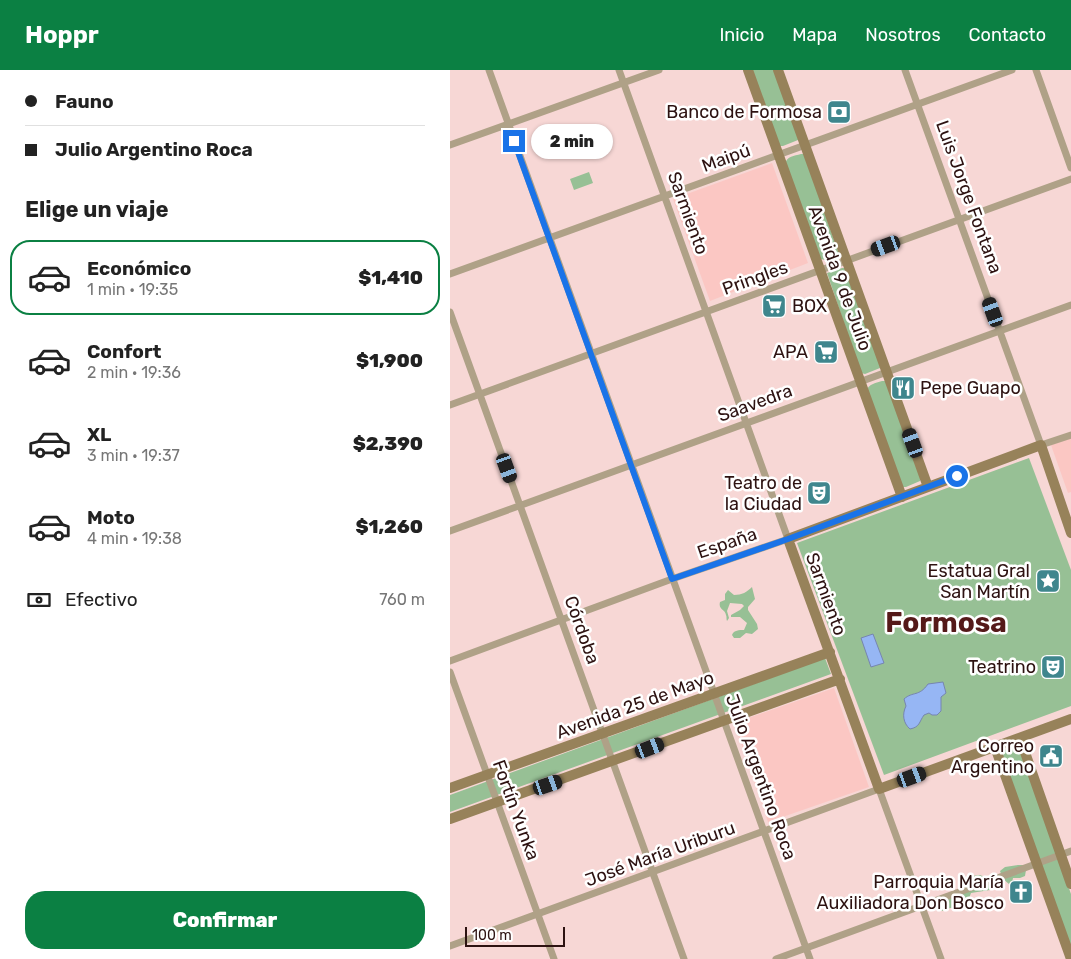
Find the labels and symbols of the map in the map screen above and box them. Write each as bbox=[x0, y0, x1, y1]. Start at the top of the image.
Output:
bank icon: Banco de Formosa bbox=[826, 99, 852, 125]
place label: Banco de Formosa bbox=[666, 101, 822, 123]
street label: Luis Jorge Fontana bbox=[931, 117, 1007, 277]
callout: 2 min bbox=[532, 124, 614, 158]
route end bbox=[503, 130, 525, 152]
street label: Maipú bbox=[699, 139, 753, 177]
street label: Sarmiento bbox=[663, 169, 713, 257]
street label: Avenida 9 de Julio bbox=[803, 202, 877, 354]
car bbox=[869, 234, 902, 258]
street label: Pringles bbox=[719, 256, 791, 300]
supermarket icon: BOX bbox=[761, 293, 787, 319]
place label: BOX bbox=[792, 295, 827, 317]
car bbox=[980, 295, 1005, 329]
supermarket icon: APA bbox=[813, 339, 839, 365]
place label: APA bbox=[773, 341, 808, 363]
restaurant icon: Pepe Guapo bbox=[890, 375, 916, 401]
place label: Pepe Guapo bbox=[920, 377, 1021, 399]
street label: Saavedra bbox=[715, 379, 795, 427]
car bbox=[900, 426, 925, 460]
car bbox=[494, 451, 519, 485]
route start bbox=[946, 465, 968, 487]
place label: Teatro de la Ciudad bbox=[724, 472, 802, 515]
theatre icon: Teatro de la Ciudad bbox=[806, 480, 832, 506]
street label: España bbox=[694, 523, 760, 563]
street label: Sarmiento bbox=[801, 550, 851, 638]
place label: Estatua Gral San Martín bbox=[928, 560, 1030, 603]
place icon: Estatua Gral San Martín bbox=[1035, 568, 1061, 594]
street label: Córdoba bbox=[560, 593, 604, 667]
district label: Formosa bbox=[885, 606, 1007, 639]
theatre icon: Teatrino bbox=[1040, 654, 1066, 680]
place label: Teatrino bbox=[968, 656, 1036, 678]
street label: Avenida 25 de Mayo bbox=[553, 666, 717, 744]
street label: Julio Argentino Roca bbox=[721, 691, 801, 863]
place label: Correo Argentino bbox=[951, 735, 1034, 778]
car bbox=[633, 736, 666, 760]
public building icon: Correo Argentino bbox=[1038, 743, 1064, 769]
street label: Fortín Yunka bbox=[488, 757, 544, 863]
car bbox=[895, 765, 928, 789]
car bbox=[531, 773, 564, 797]
street label: José María Uriburu bbox=[582, 817, 738, 891]
place label: Parroquia María Auxiliadora Don Bosco bbox=[817, 871, 1004, 914]
church icon: Parroquia María Auxiliadora Don Bosco bbox=[1008, 879, 1034, 905]
scale bar bbox=[465, 924, 565, 947]

